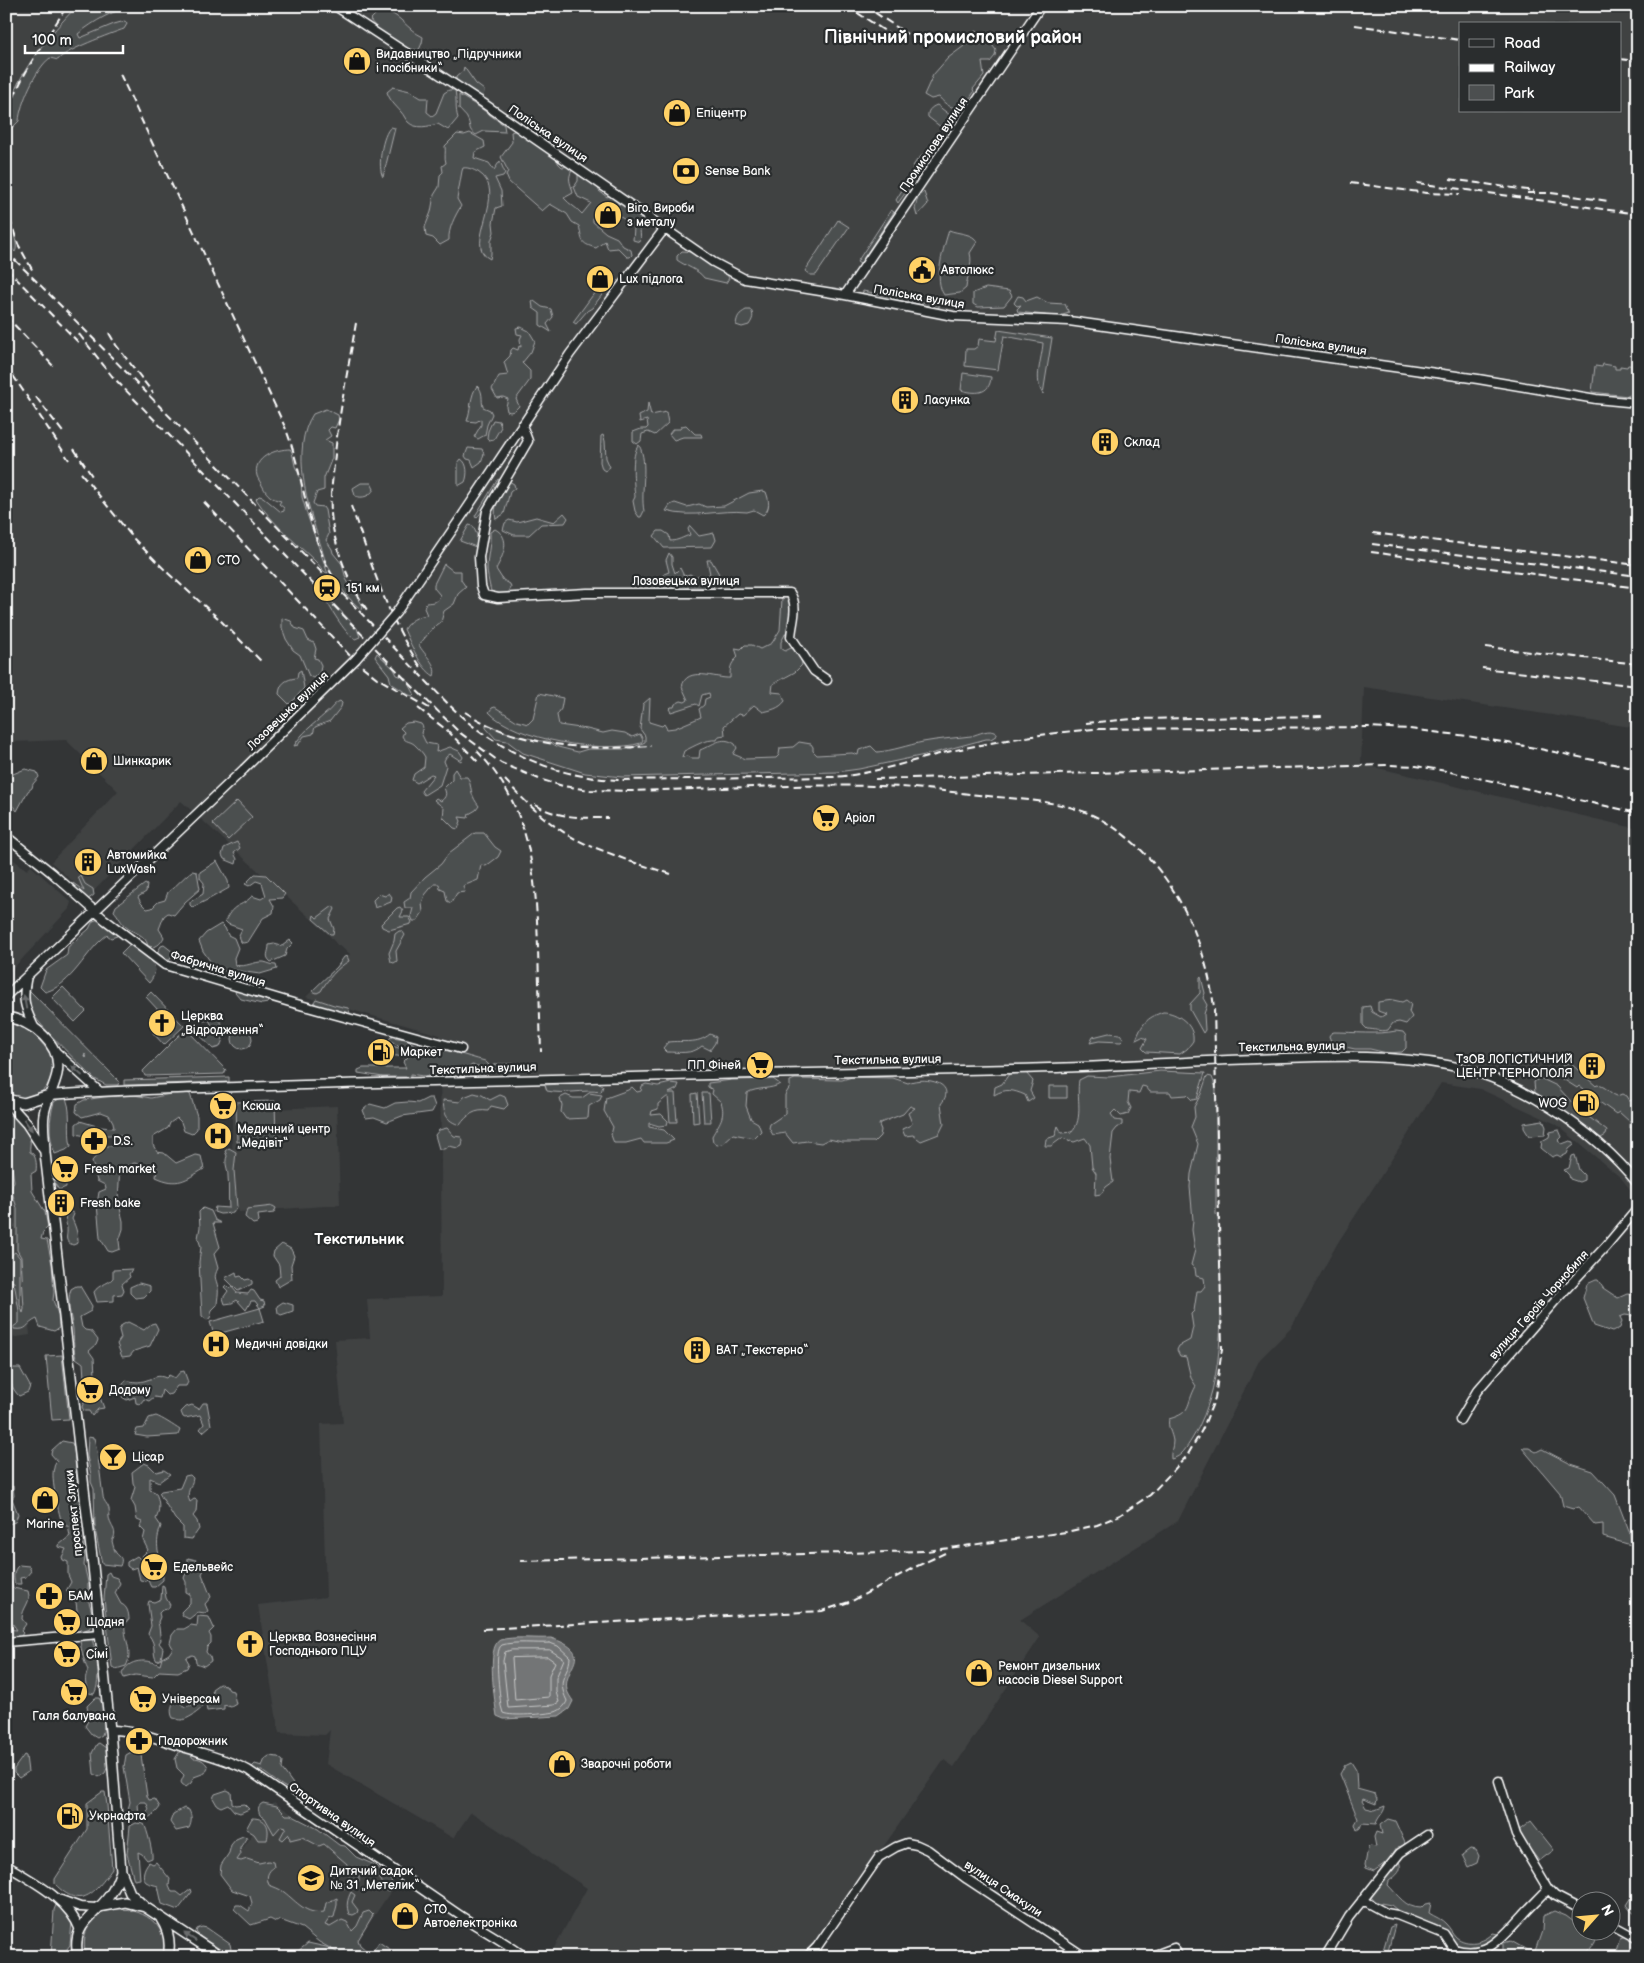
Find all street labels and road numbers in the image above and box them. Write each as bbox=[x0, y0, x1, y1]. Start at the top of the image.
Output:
street label: Промислова вулиця bbox=[897, 94, 972, 195]
street label: Поліська вулиця bbox=[506, 102, 591, 166]
street label: Поліська вулиця bbox=[872, 282, 966, 312]
street label: Поліська вулиця bbox=[1274, 331, 1368, 359]
street label: Лозовецька вулиця bbox=[631, 574, 740, 589]
street label: Лозовецька вулиця bbox=[243, 668, 332, 754]
street label: Фабрична вулиця bbox=[169, 947, 268, 991]
street label: Текстильна вулиця bbox=[1238, 1039, 1346, 1055]
street label: Текстильна вулиця bbox=[834, 1052, 942, 1068]
street label: Текстильна вулиця bbox=[429, 1060, 537, 1078]
street label: вулиця Героїв Чорнобиля bbox=[1486, 1247, 1592, 1363]
street label: проспект Злуки bbox=[62, 1469, 86, 1557]
street label: Спортивна вулиця bbox=[286, 1779, 379, 1851]
street label: вулиця Смакули bbox=[961, 1857, 1045, 1921]

